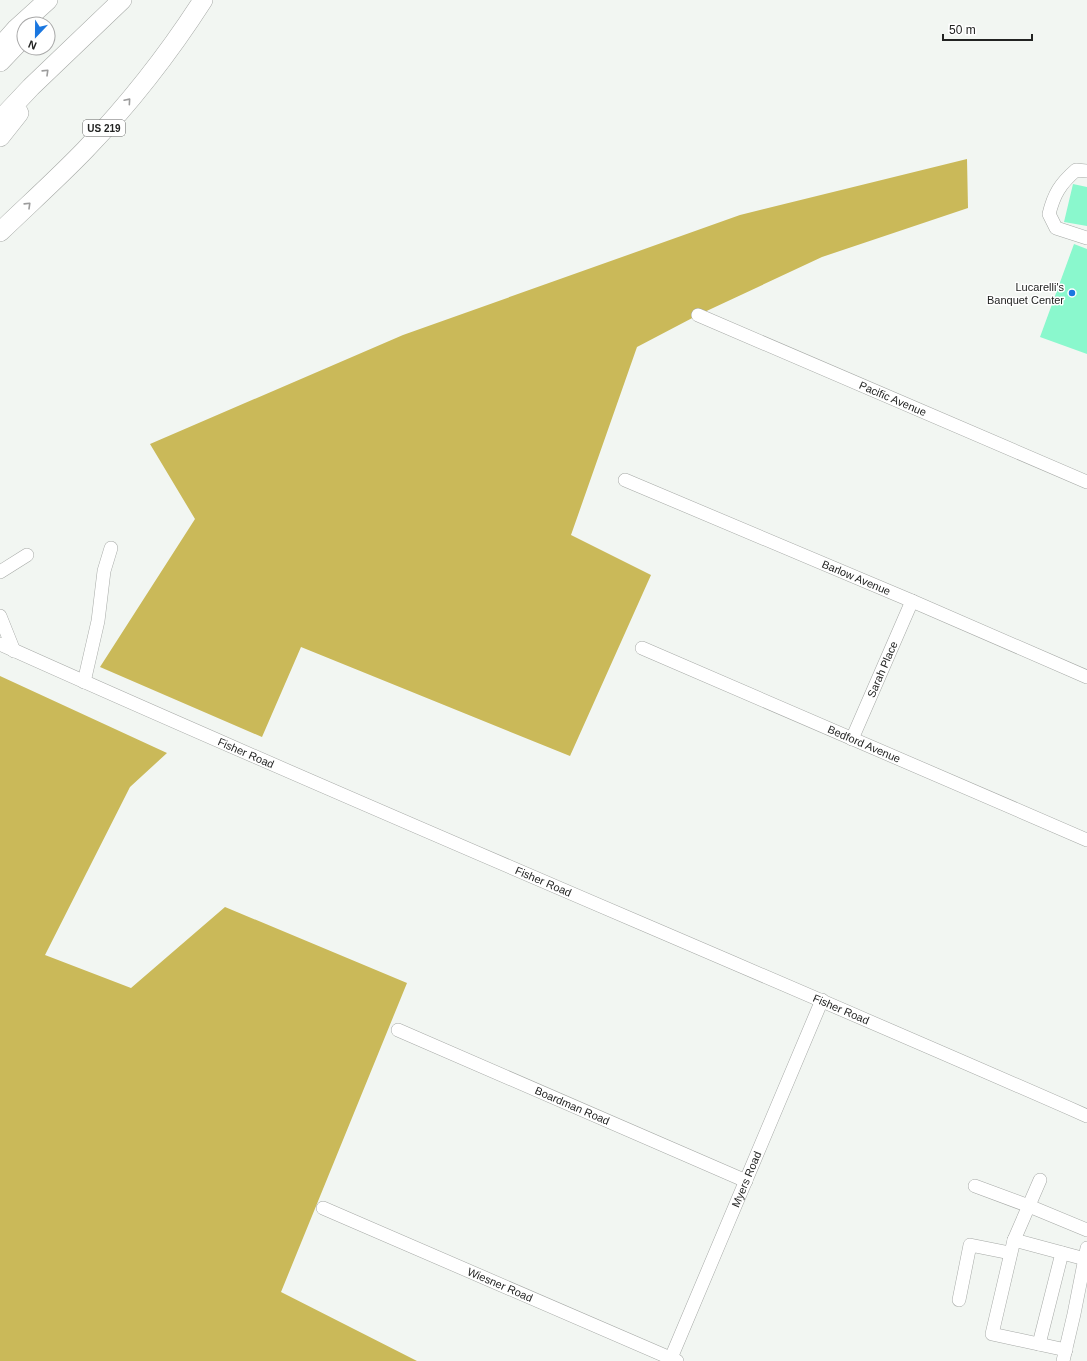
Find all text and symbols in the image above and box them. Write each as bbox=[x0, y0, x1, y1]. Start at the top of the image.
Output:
north arrow bbox=[16, 16, 56, 56]
scale bar bbox=[943, 16, 1032, 42]
text: 50 m bbox=[949, 23, 976, 37]
text: N bbox=[26, 38, 38, 52]
one-way arrow bbox=[42, 70, 49, 77]
one-way arrow bbox=[123, 98, 131, 106]
road number: US 219 bbox=[83, 120, 125, 136]
one-way arrow bbox=[23, 202, 31, 210]
place label: Lucarelli's Banquet Center bbox=[987, 281, 1064, 306]
marker: Lucarelli's Banquet Center bbox=[1067, 288, 1077, 298]
street label: Pacific Avenue bbox=[857, 379, 928, 418]
street label: Barlow Avenue bbox=[820, 558, 892, 597]
street label: Sarah Place bbox=[865, 639, 900, 699]
street label: Bedford Avenue bbox=[826, 723, 902, 765]
street label: Fisher Road bbox=[216, 735, 276, 770]
street label: Fisher Road bbox=[513, 864, 573, 899]
street label: Fisher Road bbox=[811, 992, 871, 1027]
street label: Boardman Road bbox=[533, 1084, 611, 1127]
street label: Myers Road bbox=[729, 1150, 763, 1209]
street label: Wiesner Road bbox=[466, 1265, 535, 1304]

